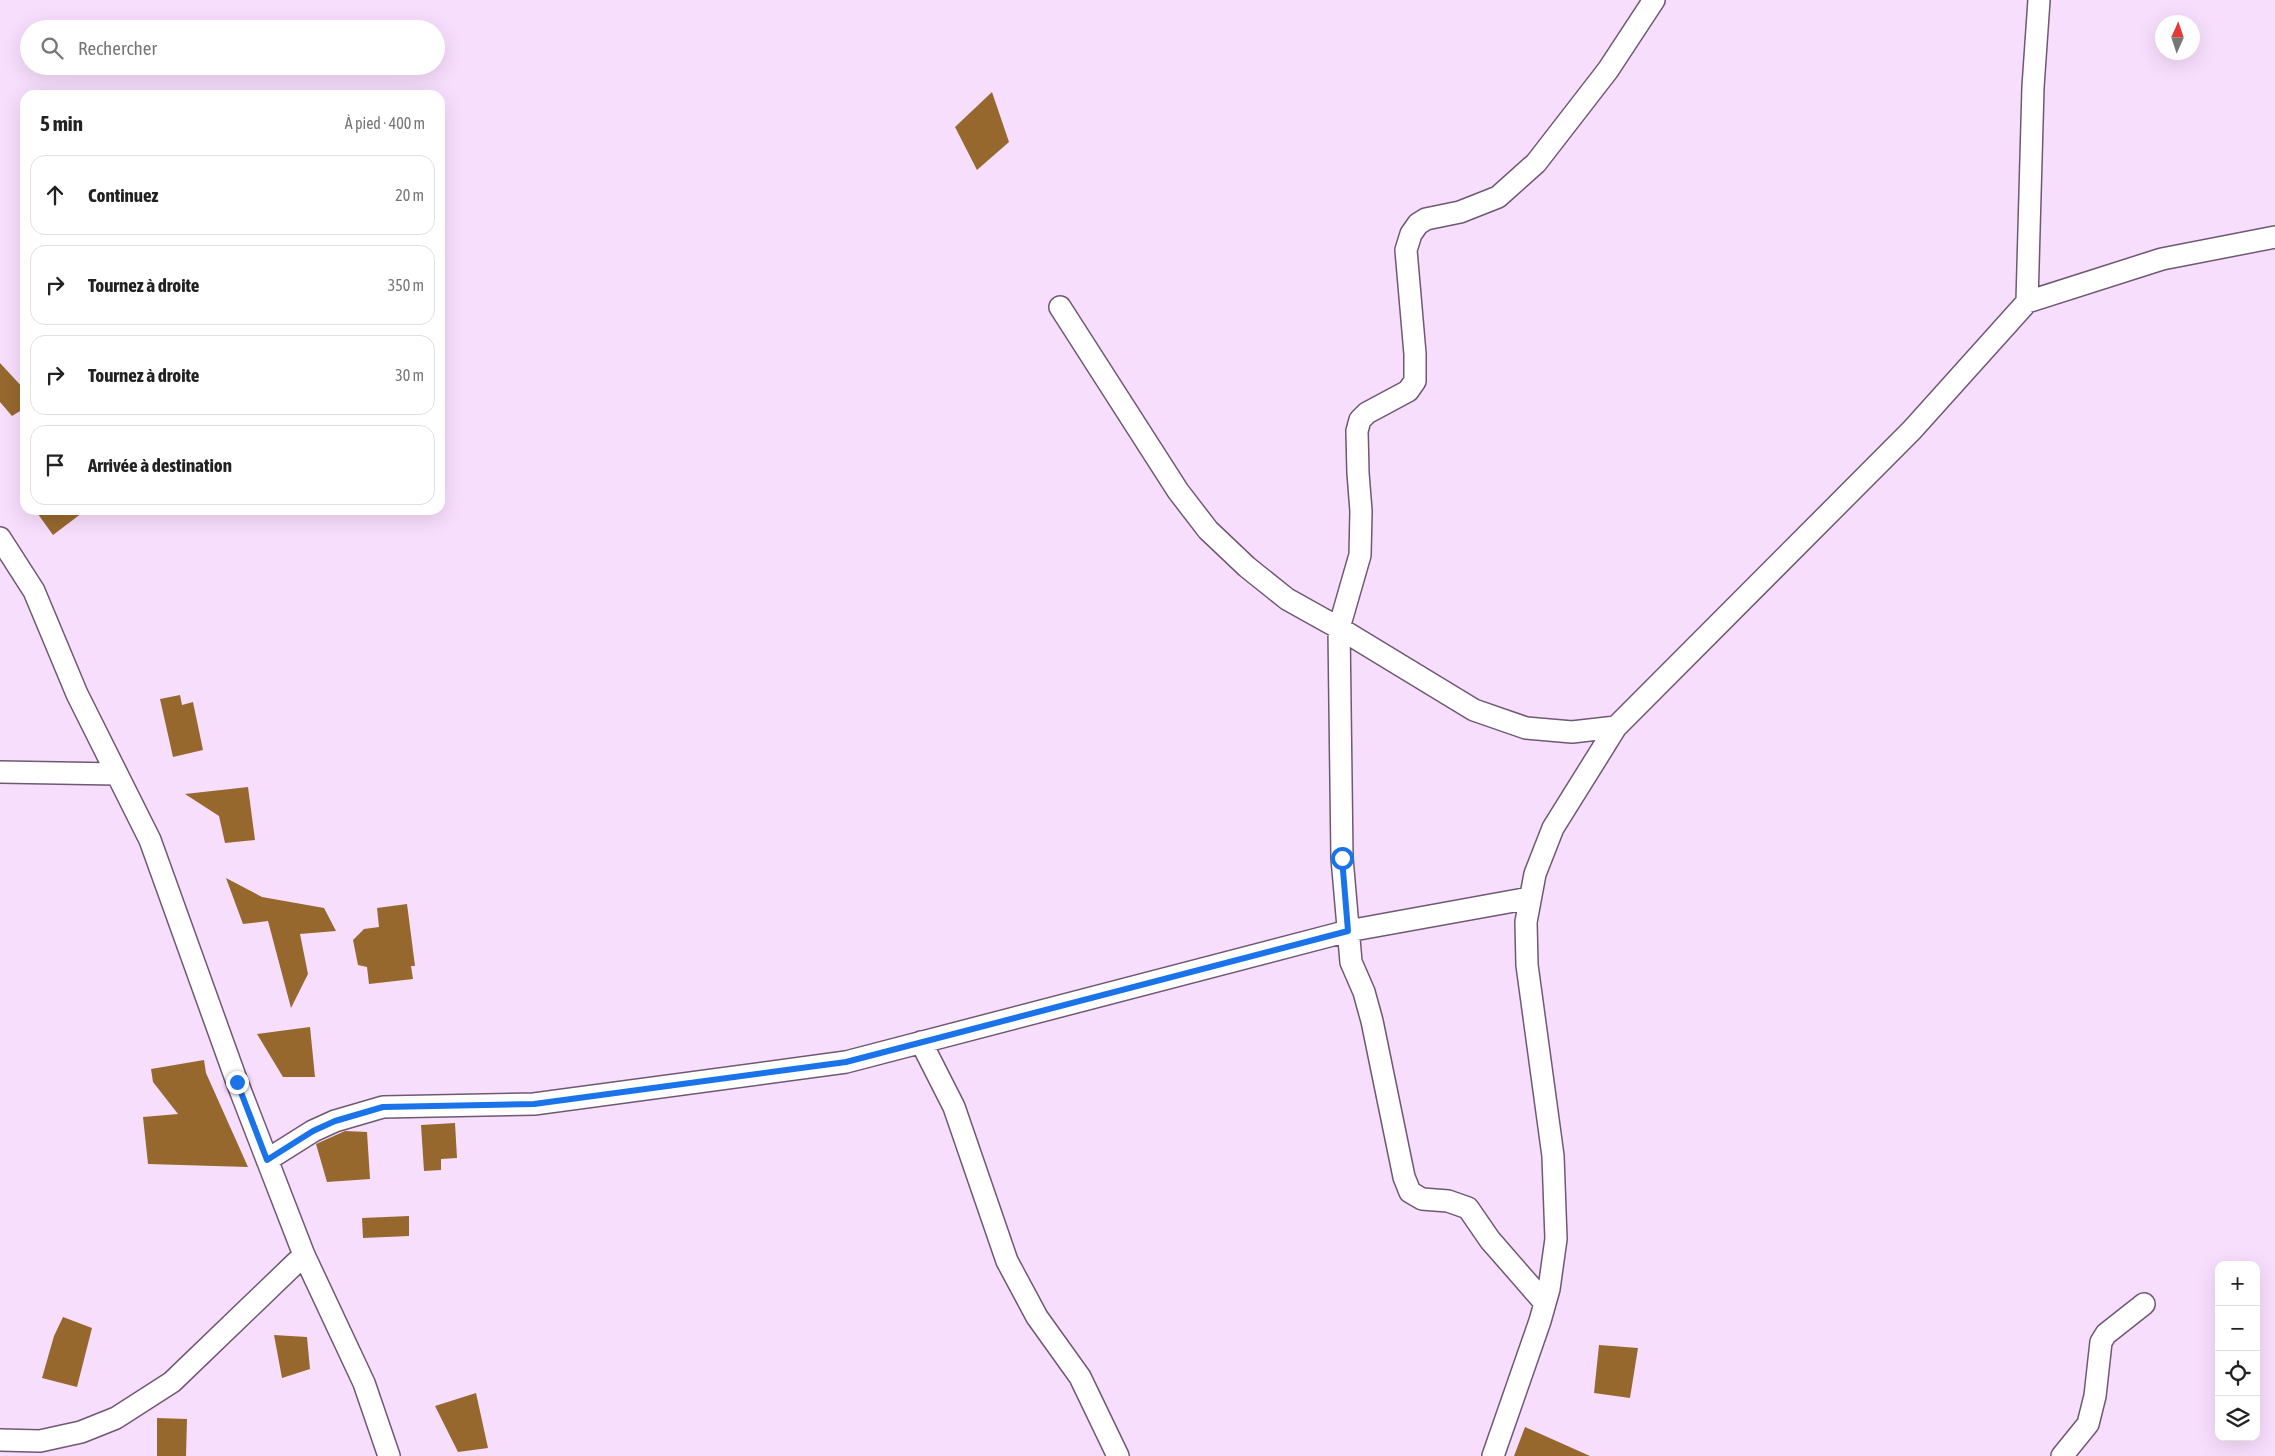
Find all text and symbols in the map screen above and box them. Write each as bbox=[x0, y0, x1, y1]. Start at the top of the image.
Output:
north arrow bbox=[2155, 15, 2200, 60]
search box bbox=[20, 20, 445, 75]
icon: search bbox=[38, 34, 66, 62]
text: Rechercher bbox=[78, 37, 157, 59]
text: 5 min bbox=[40, 111, 83, 135]
text: À pied · 400 m bbox=[345, 114, 425, 132]
icon: ahead bbox=[41, 181, 69, 209]
text: Continuez bbox=[88, 184, 158, 206]
text: 20 m bbox=[395, 186, 424, 204]
icon: right bbox=[41, 271, 69, 299]
text: Tournez à droite bbox=[88, 274, 199, 296]
text: 350 m bbox=[388, 276, 424, 294]
icon: right bbox=[41, 361, 69, 389]
text: Tournez à droite bbox=[88, 364, 199, 386]
text: 30 m bbox=[395, 366, 424, 384]
icon: arrive bbox=[41, 451, 69, 479]
text: Arrivée à destination bbox=[88, 454, 232, 476]
route start bbox=[1331, 847, 1354, 870]
route end bbox=[226, 1071, 249, 1094]
map controls bbox=[2215, 1261, 2260, 1441]
button: + bbox=[2215, 1261, 2260, 1306]
button: − bbox=[2215, 1306, 2260, 1351]
button: locate bbox=[2215, 1351, 2260, 1396]
button: layers bbox=[2215, 1396, 2260, 1441]

